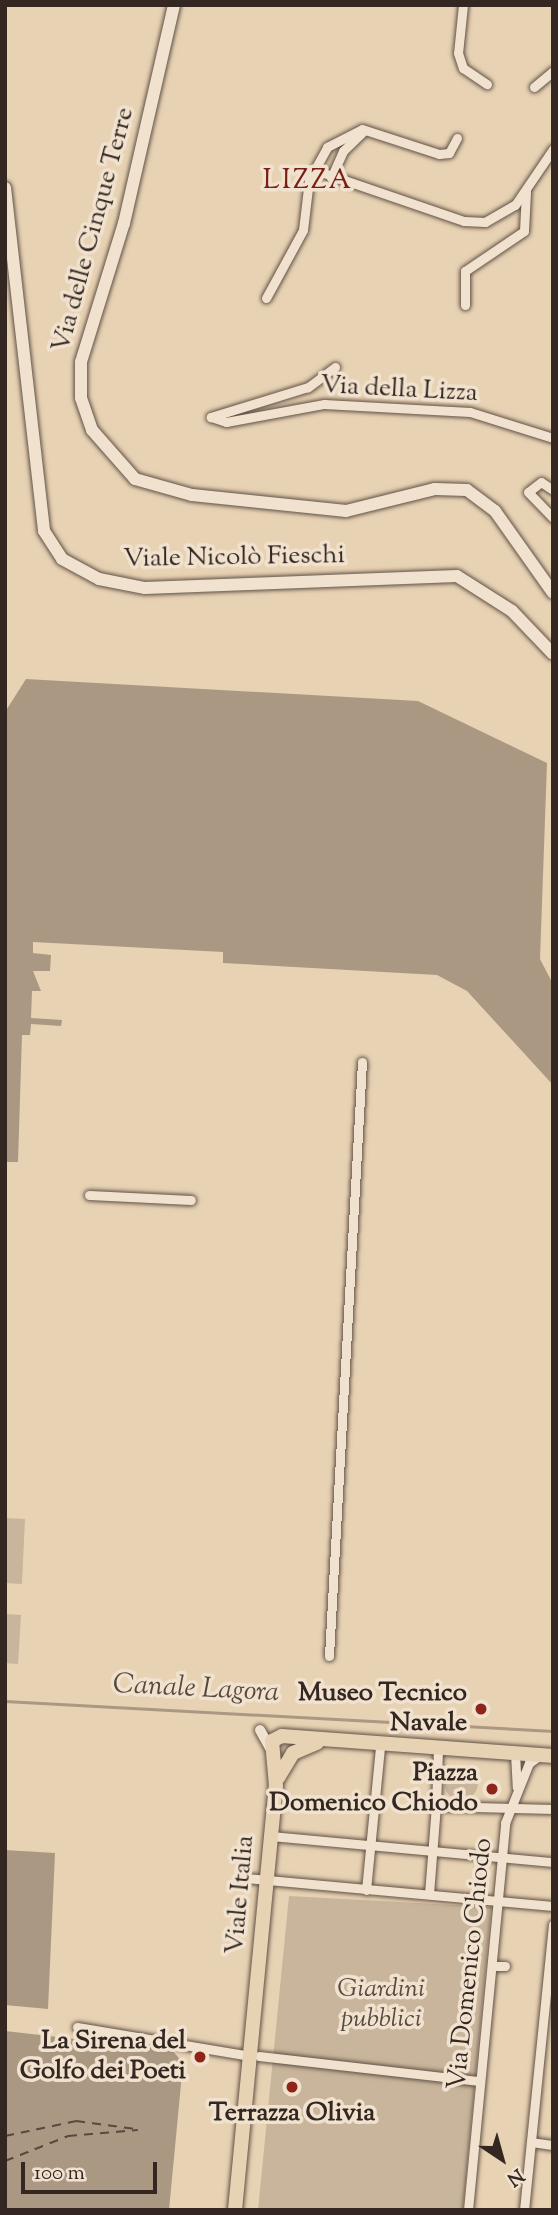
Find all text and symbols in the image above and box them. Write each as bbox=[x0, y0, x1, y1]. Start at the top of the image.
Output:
street label: Via delle Cinque Terre bbox=[46, 104, 142, 356]
district label: LIZZA bbox=[263, 164, 353, 198]
street label: Via della Lizza bbox=[320, 370, 478, 410]
street label: Viale Nicolò Fieschi bbox=[123, 540, 345, 576]
water label: Canale Lagora bbox=[112, 1668, 280, 1710]
place label: Museo Tecnico Navale bbox=[298, 1678, 467, 1740]
marker: Museo Tecnico Navale bbox=[473, 1701, 489, 1717]
place label: Piazza Domenico Chiodo bbox=[269, 1758, 478, 1820]
marker: Piazza Domenico Chiodo bbox=[484, 1781, 500, 1797]
street label: Viale Italia bbox=[220, 1834, 262, 1956]
street label: Via Domenico Chiodo bbox=[442, 1837, 500, 2091]
park label: Giardini pubblici bbox=[337, 1974, 425, 2036]
place label: La Sirena del Golfo dei Poeti bbox=[20, 2026, 186, 2088]
marker: La Sirena del Golfo dei Poeti bbox=[192, 2049, 208, 2065]
marker: Terrazza Olivia bbox=[284, 2079, 300, 2095]
place label: Terrazza Olivia bbox=[209, 2098, 375, 2130]
north arrow bbox=[467, 2124, 537, 2194]
scale bar bbox=[24, 2148, 161, 2192]
text: 100 m bbox=[34, 2159, 85, 2189]
text: N bbox=[501, 2161, 529, 2192]

